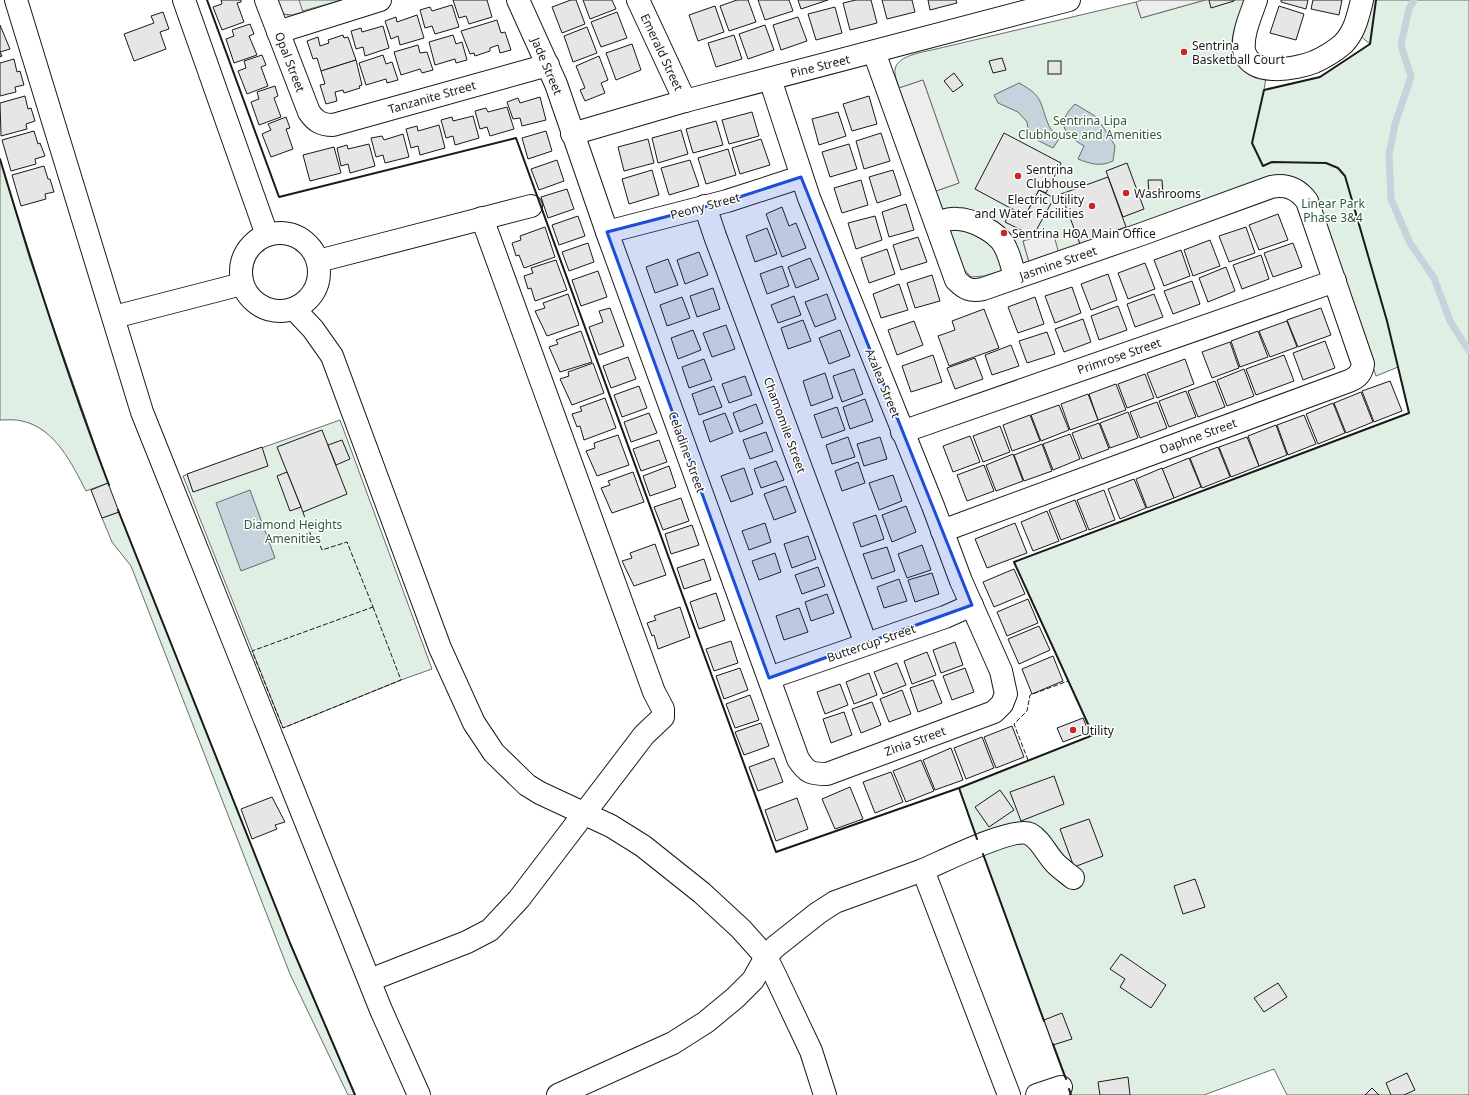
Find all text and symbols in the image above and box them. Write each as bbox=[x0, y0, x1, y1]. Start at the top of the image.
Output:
street label: Emerald Street bbox=[637, 11, 688, 94]
street label: Opal Street bbox=[271, 29, 309, 95]
street label: Jade Street bbox=[527, 34, 567, 98]
place label: Sentrina Basketball Court bbox=[1192, 37, 1285, 68]
marker: Sentrina Basketball Court bbox=[1179, 47, 1189, 57]
street label: Pine Street bbox=[788, 50, 852, 82]
street label: Tanzanite Street bbox=[386, 76, 478, 118]
park label: Sentrina Lipa Clubhouse and Amenities bbox=[1018, 112, 1162, 143]
place label: Sentrina Clubhouse bbox=[1026, 161, 1086, 192]
marker: Sentrina Clubhouse bbox=[1013, 171, 1023, 181]
place label: Washrooms bbox=[1134, 185, 1201, 202]
street label: Peony Street bbox=[668, 188, 742, 223]
marker: Washrooms bbox=[1121, 188, 1131, 198]
place label: Electric Utility and Water Facilities bbox=[975, 191, 1085, 222]
park label: Linear Park Phase 3&4 bbox=[1301, 195, 1365, 226]
marker: Electric Utility and Water Facilities bbox=[1087, 201, 1097, 211]
place label: Sentrina HOA Main Office bbox=[1012, 225, 1156, 242]
marker: Sentrina HOA Main Office bbox=[999, 228, 1009, 238]
street label: Jasmine Street bbox=[1016, 242, 1100, 285]
street label: Primrose Street bbox=[1075, 333, 1164, 378]
street label: Azalea Street bbox=[861, 346, 905, 421]
street label: Chamomile Street bbox=[760, 375, 810, 476]
street label: Celadine Street bbox=[664, 409, 710, 496]
street label: Daphne Street bbox=[1157, 414, 1240, 458]
park label: Diamond Heights Amenities bbox=[244, 516, 343, 547]
street label: Buttercup Street bbox=[824, 620, 918, 666]
street label: Zinia Street bbox=[882, 722, 949, 760]
place label: Utility bbox=[1081, 722, 1115, 739]
marker: Utility bbox=[1068, 725, 1078, 735]

